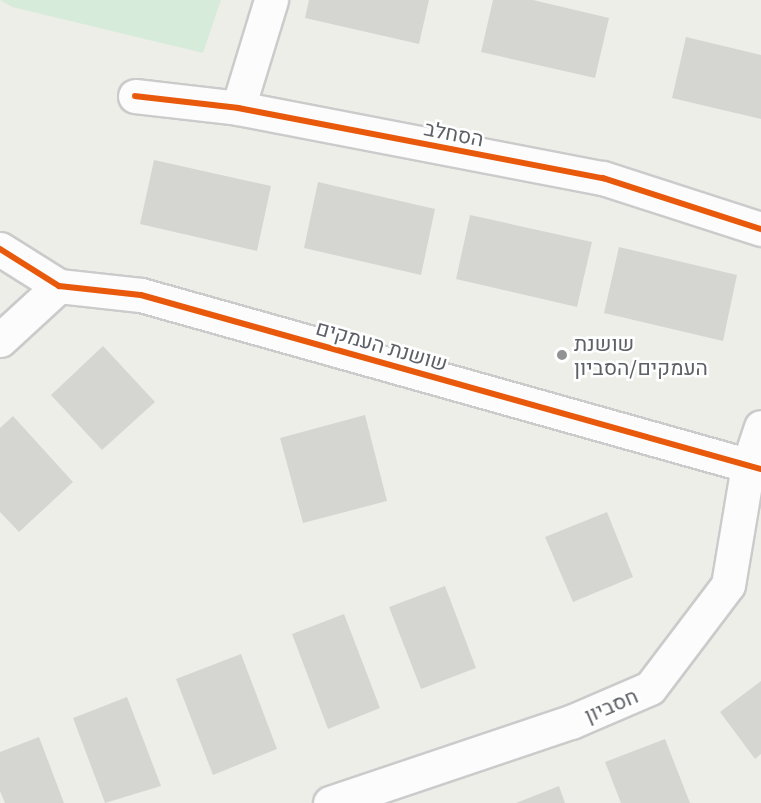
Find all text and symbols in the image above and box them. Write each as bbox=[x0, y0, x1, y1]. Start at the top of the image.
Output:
street label: הסחלב bbox=[422, 115, 486, 151]
street label: שושנת העמקים bbox=[313, 314, 451, 376]
place label: שושנת העמקים/הסביון bbox=[574, 330, 708, 380]
marker: שושנת העמקים/הסביון bbox=[555, 348, 569, 362]
street label: חסביון bbox=[580, 683, 642, 727]

